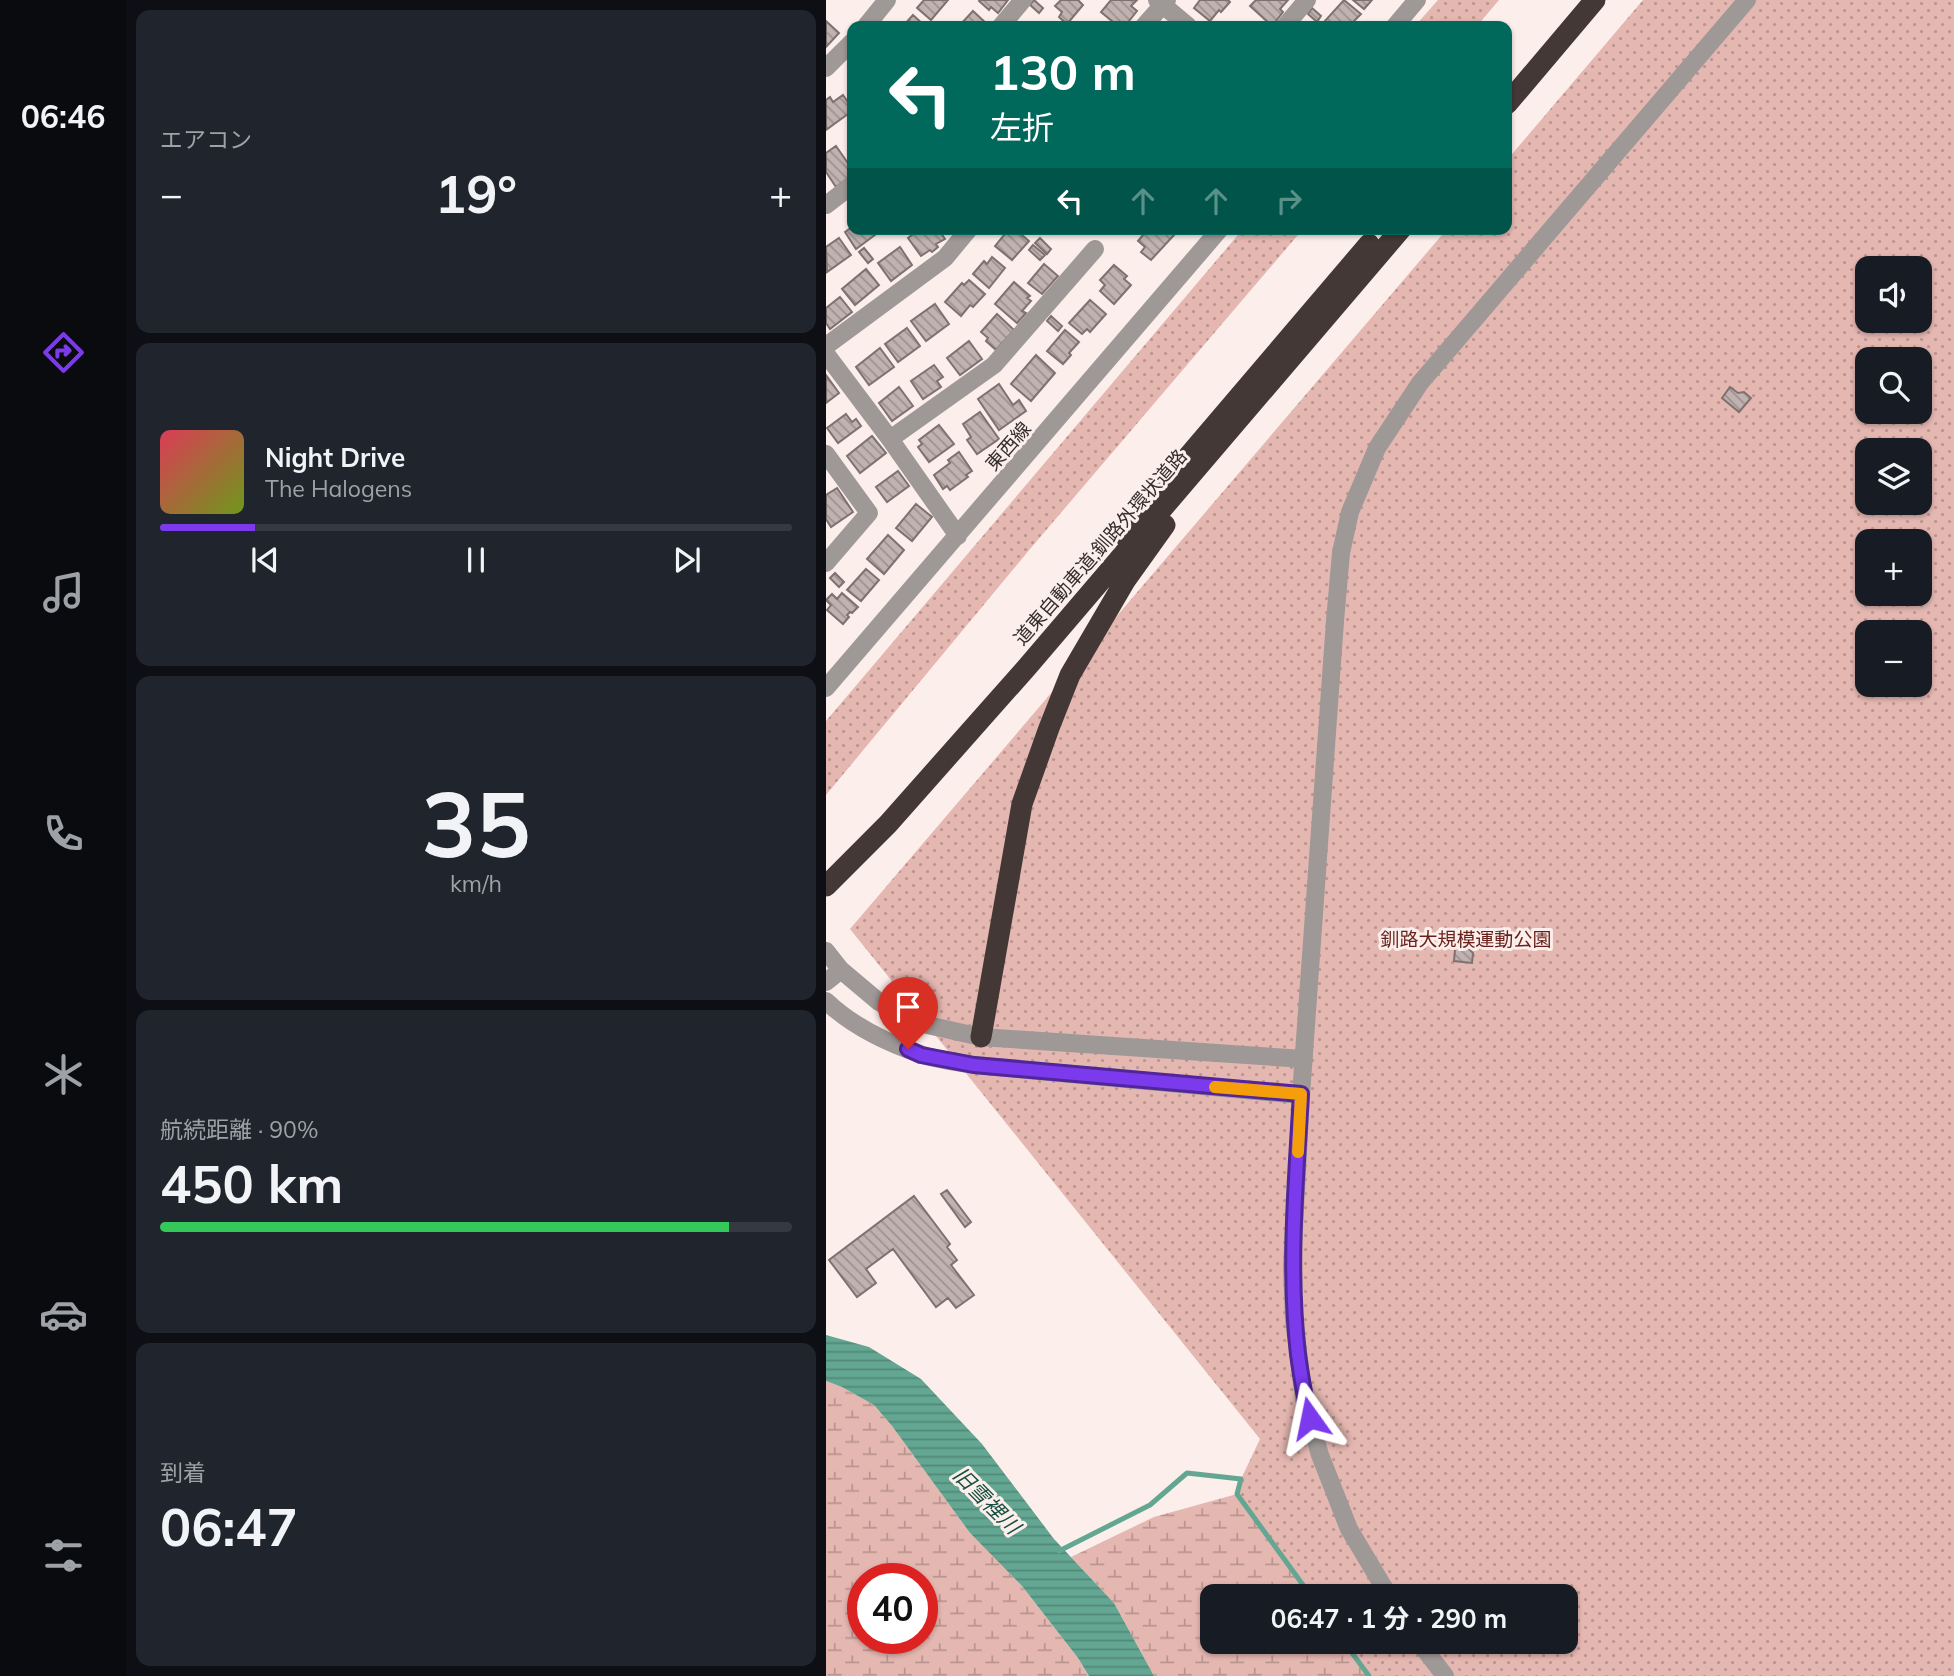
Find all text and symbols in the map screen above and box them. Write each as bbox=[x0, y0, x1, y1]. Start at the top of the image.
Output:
text: 130 m bbox=[990, 41, 1136, 102]
icon: left bbox=[875, 49, 966, 140]
text: 06:46 bbox=[21, 96, 105, 136]
text: 左折 bbox=[990, 107, 1054, 147]
text: エアコン bbox=[160, 125, 252, 154]
text: 19° bbox=[435, 161, 517, 226]
text: − bbox=[160, 170, 183, 218]
text: + bbox=[769, 170, 792, 218]
icon: left bbox=[1051, 182, 1089, 220]
icon: ahead bbox=[1124, 182, 1162, 220]
icon: ahead bbox=[1197, 182, 1235, 220]
icon: right bbox=[1270, 182, 1308, 220]
map controls bbox=[1855, 256, 1932, 697]
button: sound bbox=[1855, 256, 1932, 333]
icon: directions bbox=[39, 328, 88, 377]
button: search bbox=[1855, 347, 1932, 424]
street label: 東西線 bbox=[980, 417, 1036, 475]
button: layers bbox=[1855, 438, 1932, 515]
text: Night Drive bbox=[265, 441, 405, 474]
street label: 道東自動車道;釧路外環状道路 bbox=[1008, 444, 1192, 650]
text: The Halogens bbox=[265, 474, 412, 503]
button: + bbox=[1855, 529, 1932, 606]
icon: previous bbox=[246, 541, 284, 579]
icon: pause bbox=[457, 541, 495, 579]
icon: next bbox=[668, 541, 706, 579]
icon: music bbox=[39, 568, 88, 617]
button: − bbox=[1855, 620, 1932, 697]
text: 35 bbox=[421, 766, 531, 880]
icon: phone bbox=[39, 809, 88, 858]
text: km/h bbox=[450, 869, 502, 898]
park label: 釧路大規模運動公園 bbox=[1380, 927, 1552, 951]
pin bbox=[878, 977, 938, 1049]
icon: arrive bbox=[889, 988, 927, 1026]
icon: climate bbox=[39, 1050, 88, 1099]
text: 航続距離 · 90% bbox=[160, 1115, 318, 1144]
text: 450 km bbox=[160, 1151, 343, 1216]
icon: car bbox=[39, 1290, 88, 1339]
position arrow bbox=[1273, 1381, 1347, 1455]
text: 到着 bbox=[160, 1458, 206, 1487]
water label: 旧雪裡川 bbox=[948, 1461, 1027, 1540]
text: 06:47 bbox=[160, 1494, 298, 1559]
icon: filters bbox=[39, 1531, 88, 1580]
speed limit sign: 40 bbox=[847, 1563, 938, 1654]
text: 06:47 · 1 分 · 290 m bbox=[1271, 1602, 1507, 1635]

